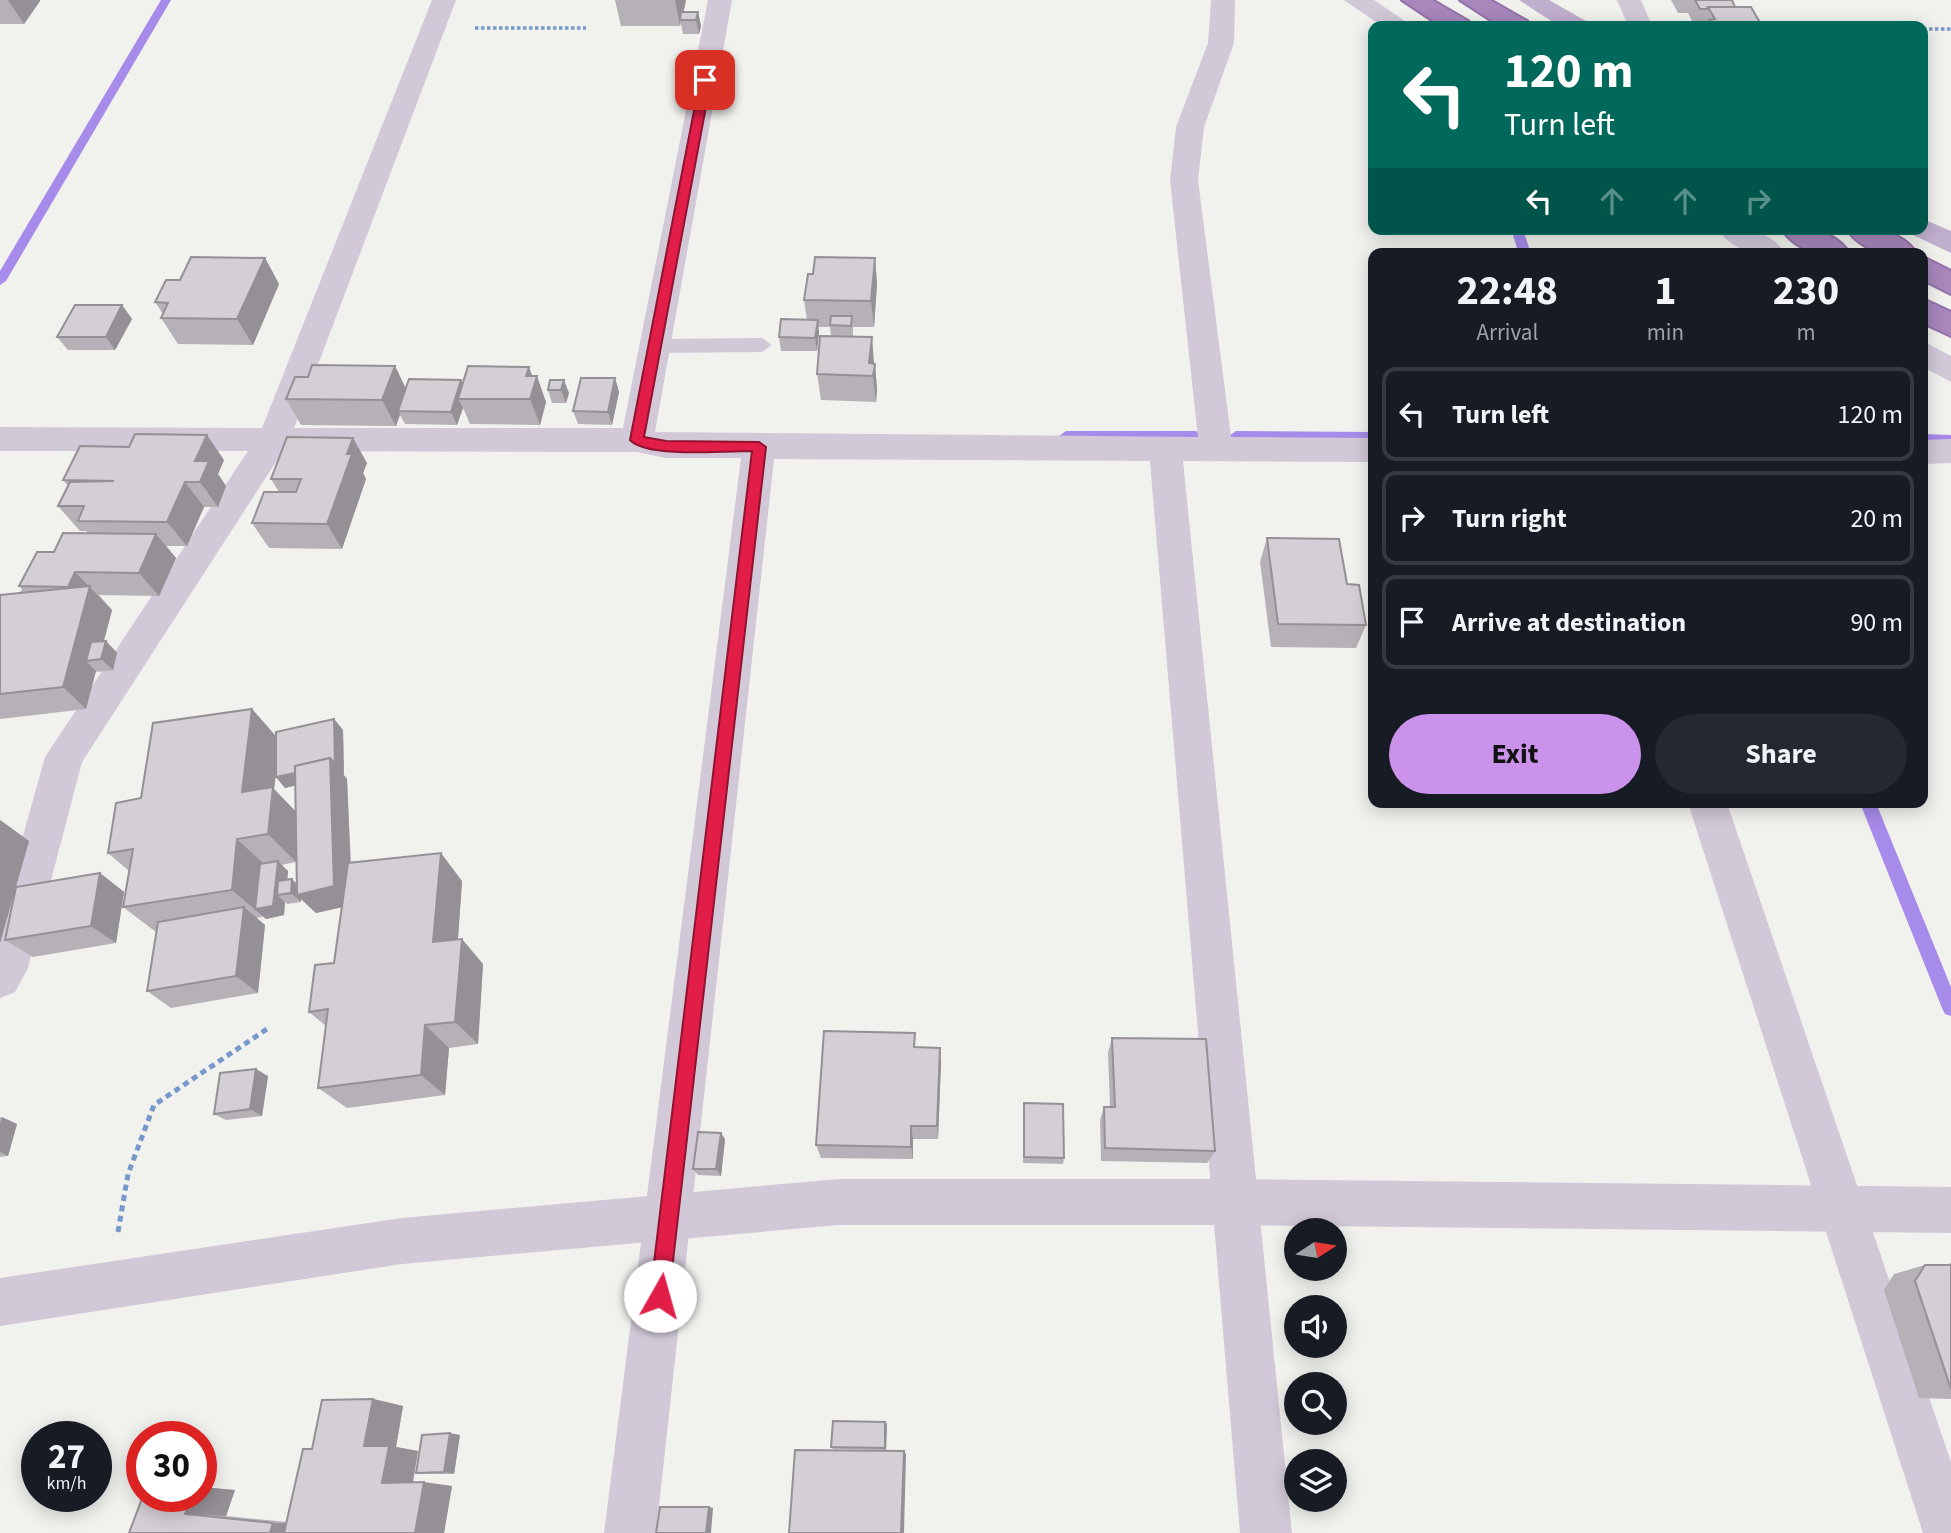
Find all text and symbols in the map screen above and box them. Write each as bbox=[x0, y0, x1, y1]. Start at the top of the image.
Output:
text: 120 m bbox=[1504, 37, 1633, 107]
icon: left bbox=[1389, 49, 1480, 140]
pin bbox=[675, 50, 735, 110]
icon: arrive bbox=[686, 61, 724, 99]
text: Turn left bbox=[1504, 102, 1615, 148]
icon: left bbox=[1520, 182, 1558, 220]
icon: ahead bbox=[1593, 182, 1631, 220]
icon: ahead bbox=[1666, 182, 1704, 220]
icon: right bbox=[1739, 182, 1777, 220]
text: 22:48 bbox=[1457, 261, 1558, 321]
text: 1 bbox=[1654, 261, 1676, 321]
text: 230 bbox=[1773, 261, 1839, 321]
text: Arrival bbox=[1476, 316, 1538, 349]
text: min bbox=[1647, 316, 1684, 349]
text: m bbox=[1796, 316, 1816, 349]
icon: left bbox=[1393, 395, 1431, 433]
text: Turn left bbox=[1452, 396, 1549, 433]
text: 120 m bbox=[1837, 396, 1903, 433]
icon: right bbox=[1393, 499, 1431, 537]
text: Turn right bbox=[1452, 500, 1567, 537]
text: 20 m bbox=[1850, 500, 1903, 537]
icon: arrive bbox=[1393, 603, 1431, 641]
text: Arrive at destination bbox=[1452, 604, 1686, 641]
text: 90 m bbox=[1850, 604, 1903, 641]
button: Exit bbox=[1389, 714, 1641, 794]
button: Share bbox=[1655, 714, 1907, 794]
north arrow bbox=[1284, 1218, 1348, 1281]
map controls bbox=[1284, 1218, 1347, 1512]
position arrow bbox=[623, 1259, 697, 1333]
button: sound bbox=[1284, 1295, 1347, 1358]
button: search bbox=[1284, 1372, 1347, 1435]
speed limit sign: 30 bbox=[126, 1421, 217, 1512]
text: 27 bbox=[48, 1432, 85, 1482]
button: layers bbox=[1284, 1449, 1347, 1512]
text: km/h bbox=[47, 1471, 86, 1496]

